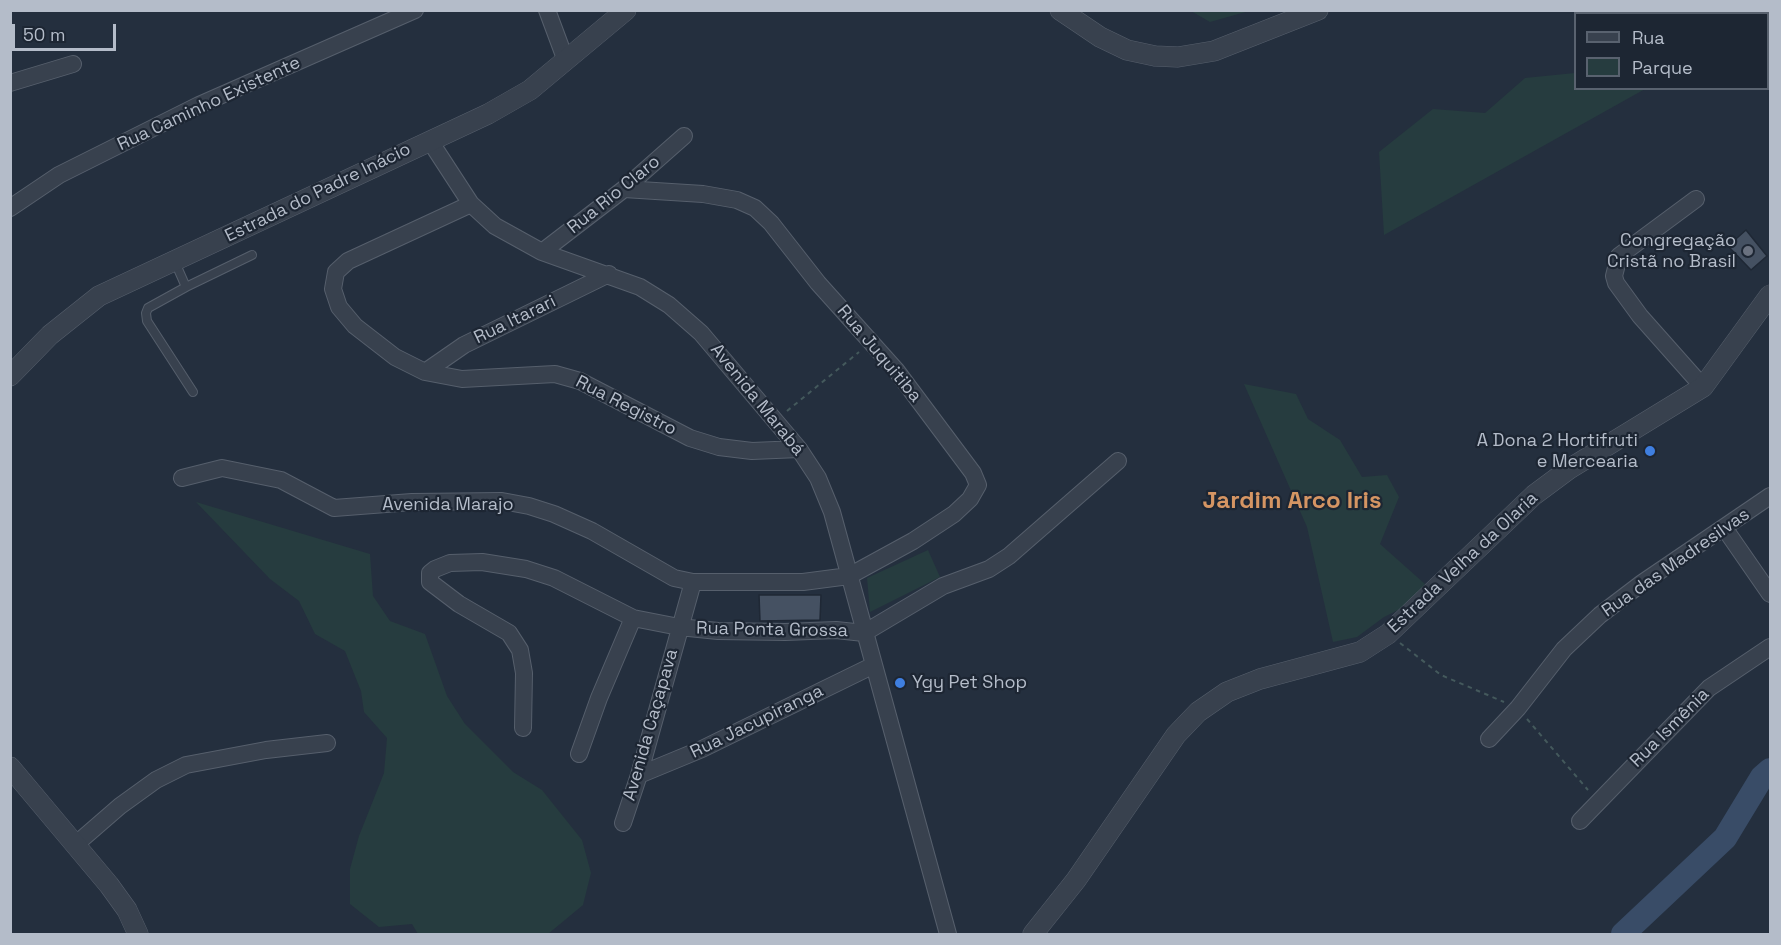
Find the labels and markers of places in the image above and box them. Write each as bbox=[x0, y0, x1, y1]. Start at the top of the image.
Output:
place label: Congregação Cristã no Brasil bbox=[1607, 230, 1736, 272]
marker: Congregação Cristã no Brasil bbox=[1741, 244, 1755, 258]
place label: A Dona 2 Hortifruti e Mercearia bbox=[1477, 430, 1638, 472]
marker: A Dona 2 Hortifruti e Mercearia bbox=[1643, 444, 1657, 458]
place label: Ygy Pet Shop bbox=[912, 672, 1027, 694]
marker: Ygy Pet Shop bbox=[893, 676, 907, 690]

